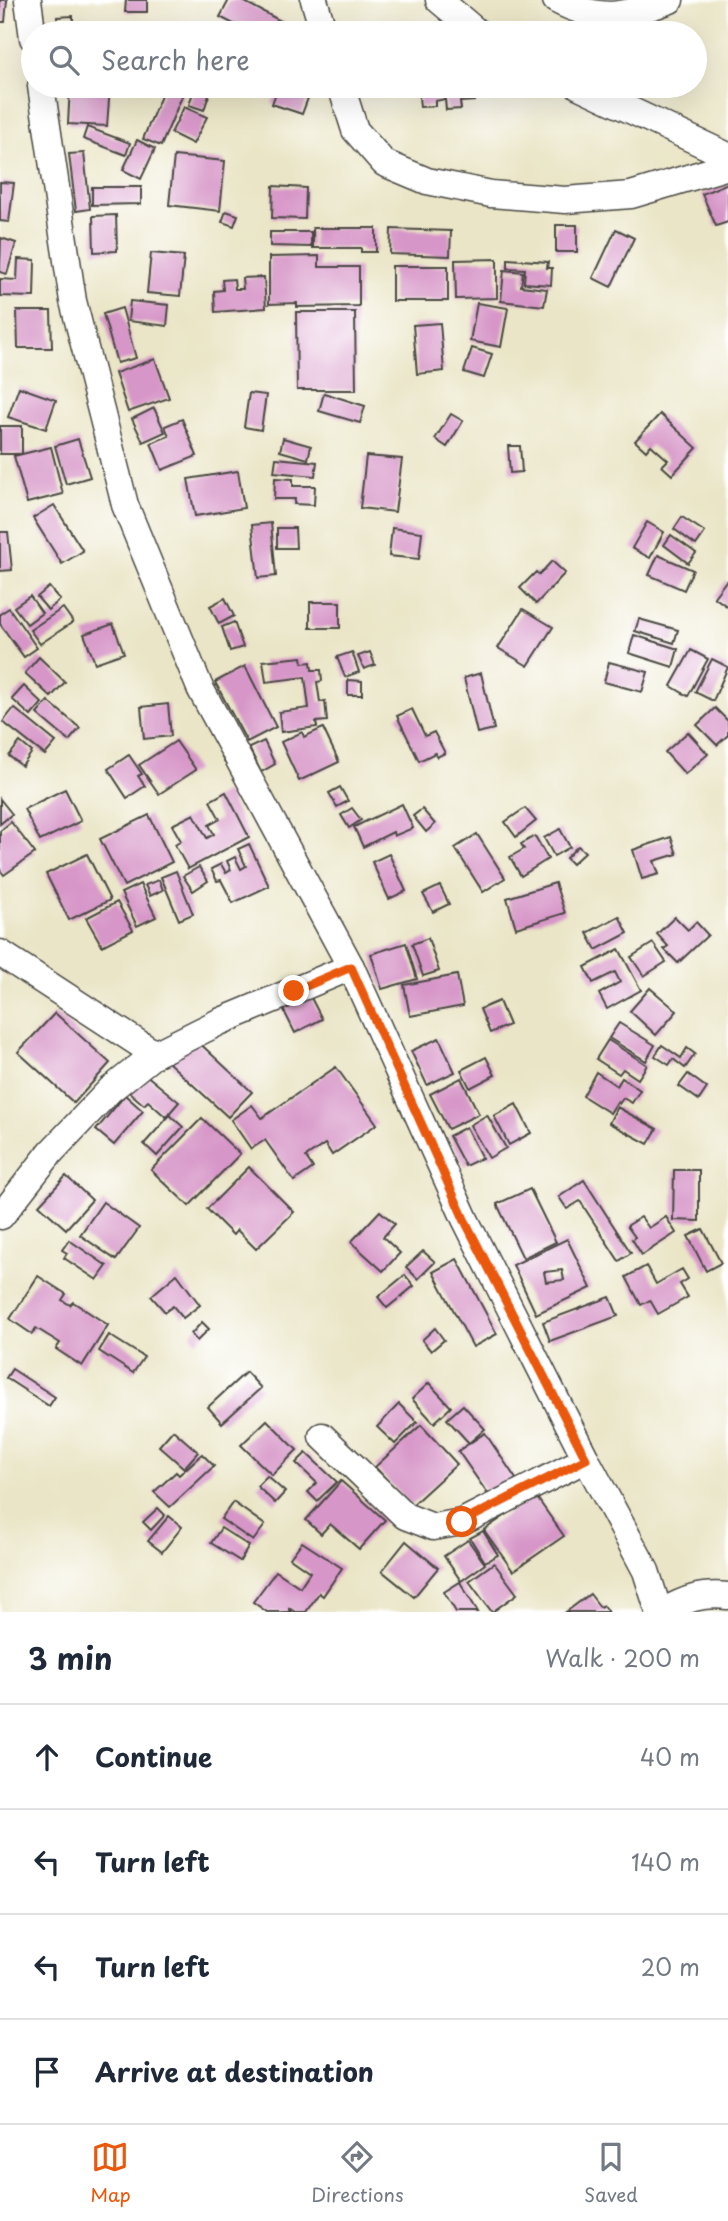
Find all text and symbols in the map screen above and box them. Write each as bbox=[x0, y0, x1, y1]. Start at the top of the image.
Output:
search box bbox=[21, 21, 707, 98]
text: Search here bbox=[101, 40, 250, 79]
icon: search bbox=[45, 41, 83, 79]
route end bbox=[278, 975, 309, 1006]
route start bbox=[446, 1506, 477, 1537]
text: 3 min bbox=[28, 1635, 113, 1680]
text: Walk · 200 m bbox=[545, 1640, 700, 1675]
text: Continue bbox=[95, 1737, 212, 1776]
icon: ahead bbox=[28, 1738, 66, 1776]
text: 40 m bbox=[640, 1739, 700, 1774]
text: Turn left bbox=[95, 1842, 210, 1881]
icon: left bbox=[28, 1843, 66, 1881]
text: 140 m bbox=[631, 1844, 700, 1879]
text: Turn left bbox=[95, 1947, 210, 1986]
icon: left bbox=[28, 1948, 66, 1986]
text: 20 m bbox=[641, 1949, 700, 1984]
text: Arrive at destination bbox=[95, 2052, 374, 2091]
icon: arrive bbox=[28, 2053, 66, 2091]
tab: Map bbox=[90, 2138, 131, 2208]
tab: Directions bbox=[311, 2138, 404, 2208]
tab: Saved bbox=[584, 2138, 638, 2208]

